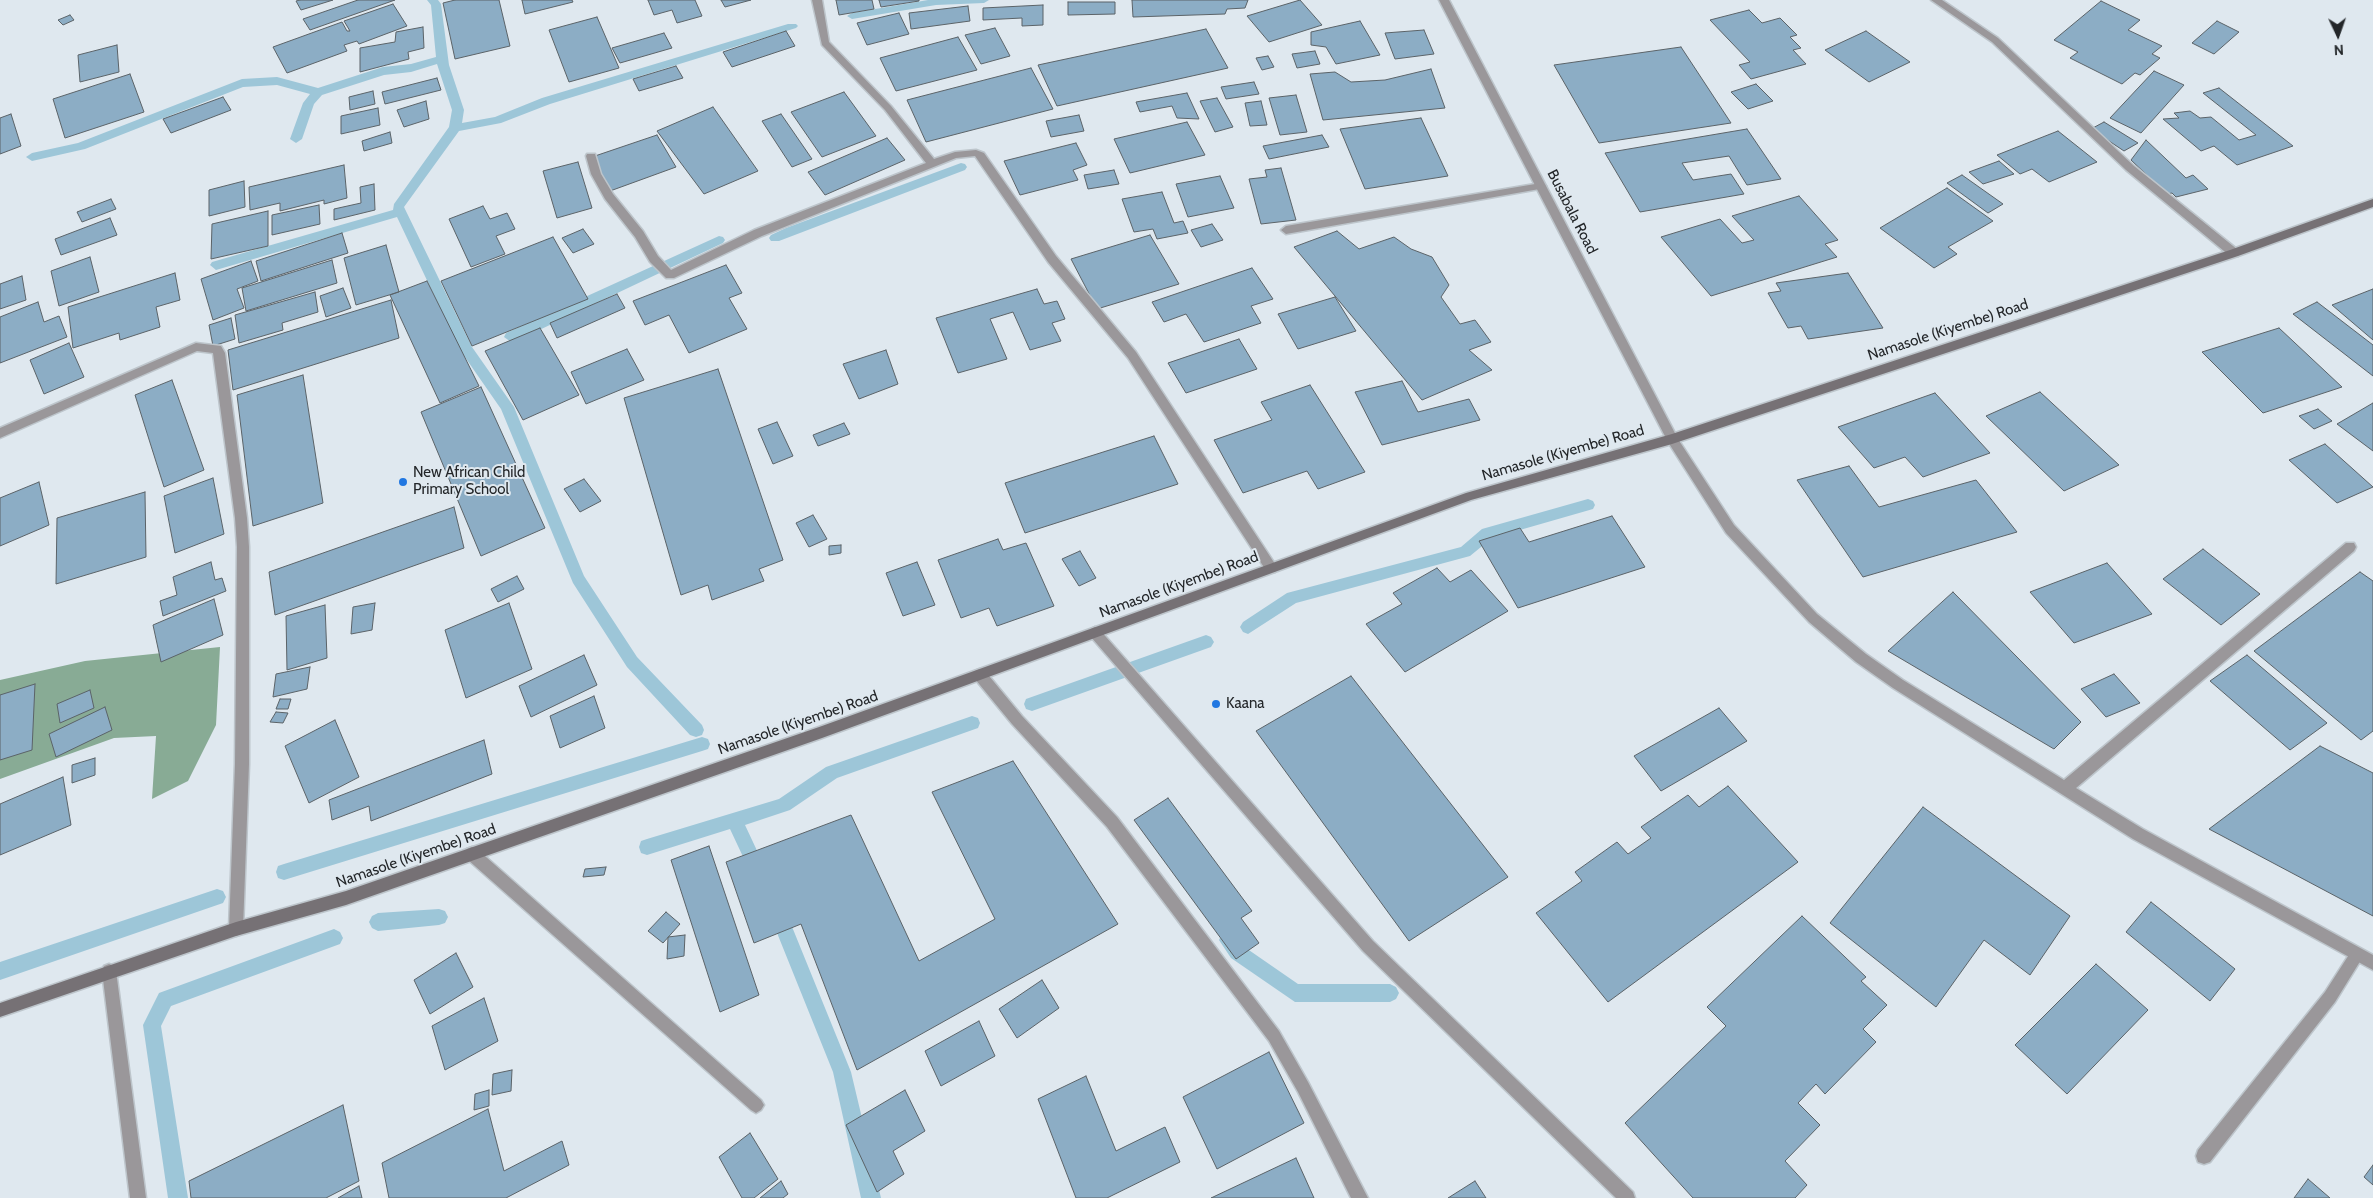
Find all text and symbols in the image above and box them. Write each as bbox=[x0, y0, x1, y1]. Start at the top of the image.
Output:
north arrow bbox=[2313, 10, 2363, 60]
text: N bbox=[2333, 41, 2344, 59]
street label: Busabala Road bbox=[1543, 167, 1601, 257]
street label: Namasole (Kiyembe) Road bbox=[1865, 295, 2031, 365]
street label: Namasole (Kiyembe) Road bbox=[1480, 421, 1646, 485]
place label: New African Child Primary School bbox=[413, 464, 525, 499]
marker: New African Child Primary School bbox=[397, 476, 409, 488]
street label: Namasole (Kiyembe) Road bbox=[1097, 548, 1261, 622]
street label: Namasole (Kiyembe) Road bbox=[716, 687, 880, 759]
place label: Kaana bbox=[1226, 695, 1264, 713]
marker: Kaana bbox=[1210, 698, 1222, 710]
street label: Namasole (Kiyembe) Road bbox=[334, 820, 498, 892]

